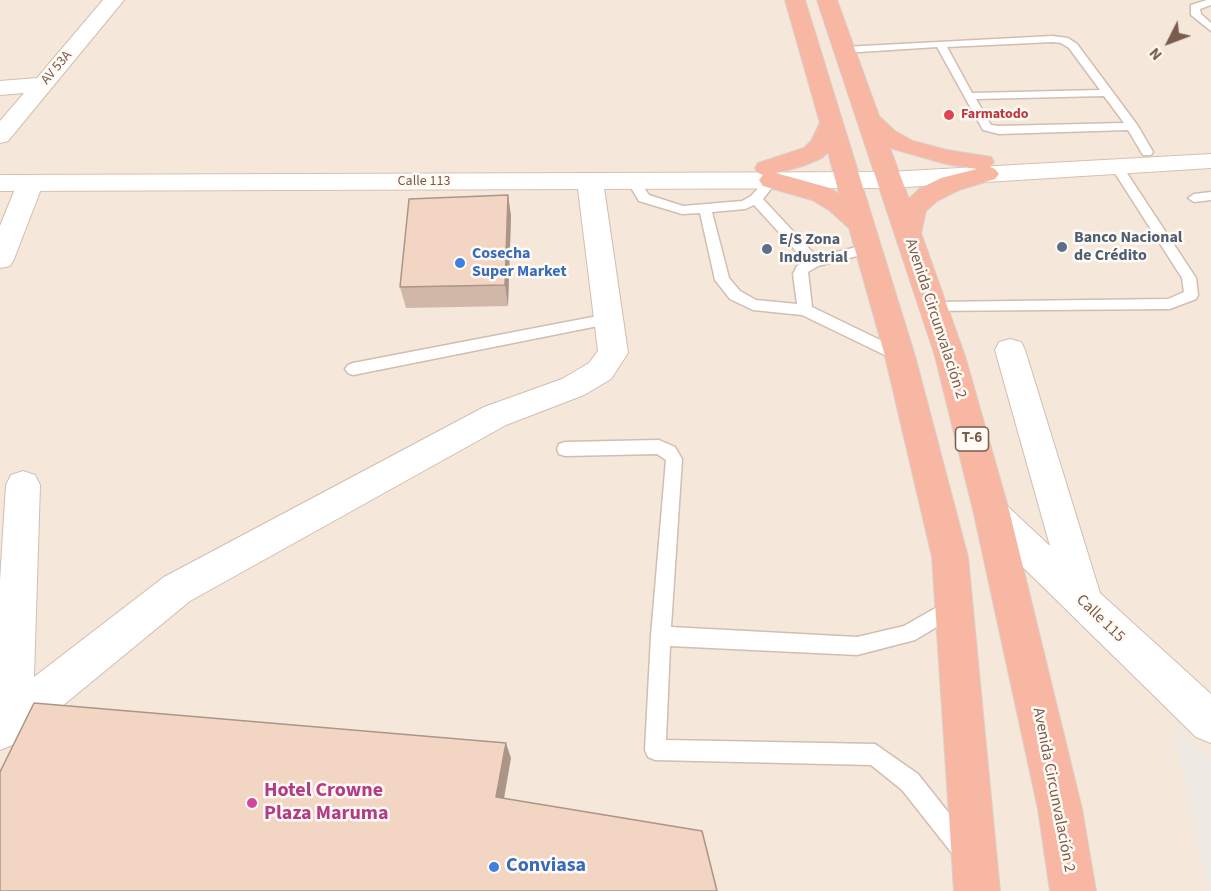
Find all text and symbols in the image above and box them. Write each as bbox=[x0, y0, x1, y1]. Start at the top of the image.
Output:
north arrow bbox=[1139, 12, 1199, 72]
text: N bbox=[1144, 43, 1167, 65]
street label: AV 53A bbox=[38, 48, 76, 88]
place label: Farmatodo bbox=[961, 107, 1029, 123]
marker: Farmatodo bbox=[942, 108, 956, 122]
street label: Calle 113 bbox=[398, 174, 450, 190]
place label: Banco Nacional de Crédito bbox=[1074, 228, 1182, 266]
place label: E/S Zona Industrial bbox=[779, 230, 848, 268]
street label: Avenida Circunvalación 2 bbox=[900, 237, 970, 401]
marker: Banco Nacional de Crédito bbox=[1055, 240, 1069, 254]
marker: E/S Zona Industrial bbox=[760, 242, 774, 256]
place label: Cosecha Super Market bbox=[472, 244, 567, 282]
marker: Cosecha Super Market bbox=[453, 256, 467, 270]
road number: T-6 bbox=[956, 427, 988, 451]
street label: Calle 115 bbox=[1072, 591, 1128, 647]
street label: Avenida Circunvalación 2 bbox=[1028, 706, 1078, 874]
place label: Hotel Crowne Plaza Maruma bbox=[264, 780, 388, 827]
marker: Hotel Crowne Plaza Maruma bbox=[245, 796, 259, 810]
place label: Conviasa bbox=[506, 855, 586, 879]
marker: Conviasa bbox=[487, 860, 501, 874]

